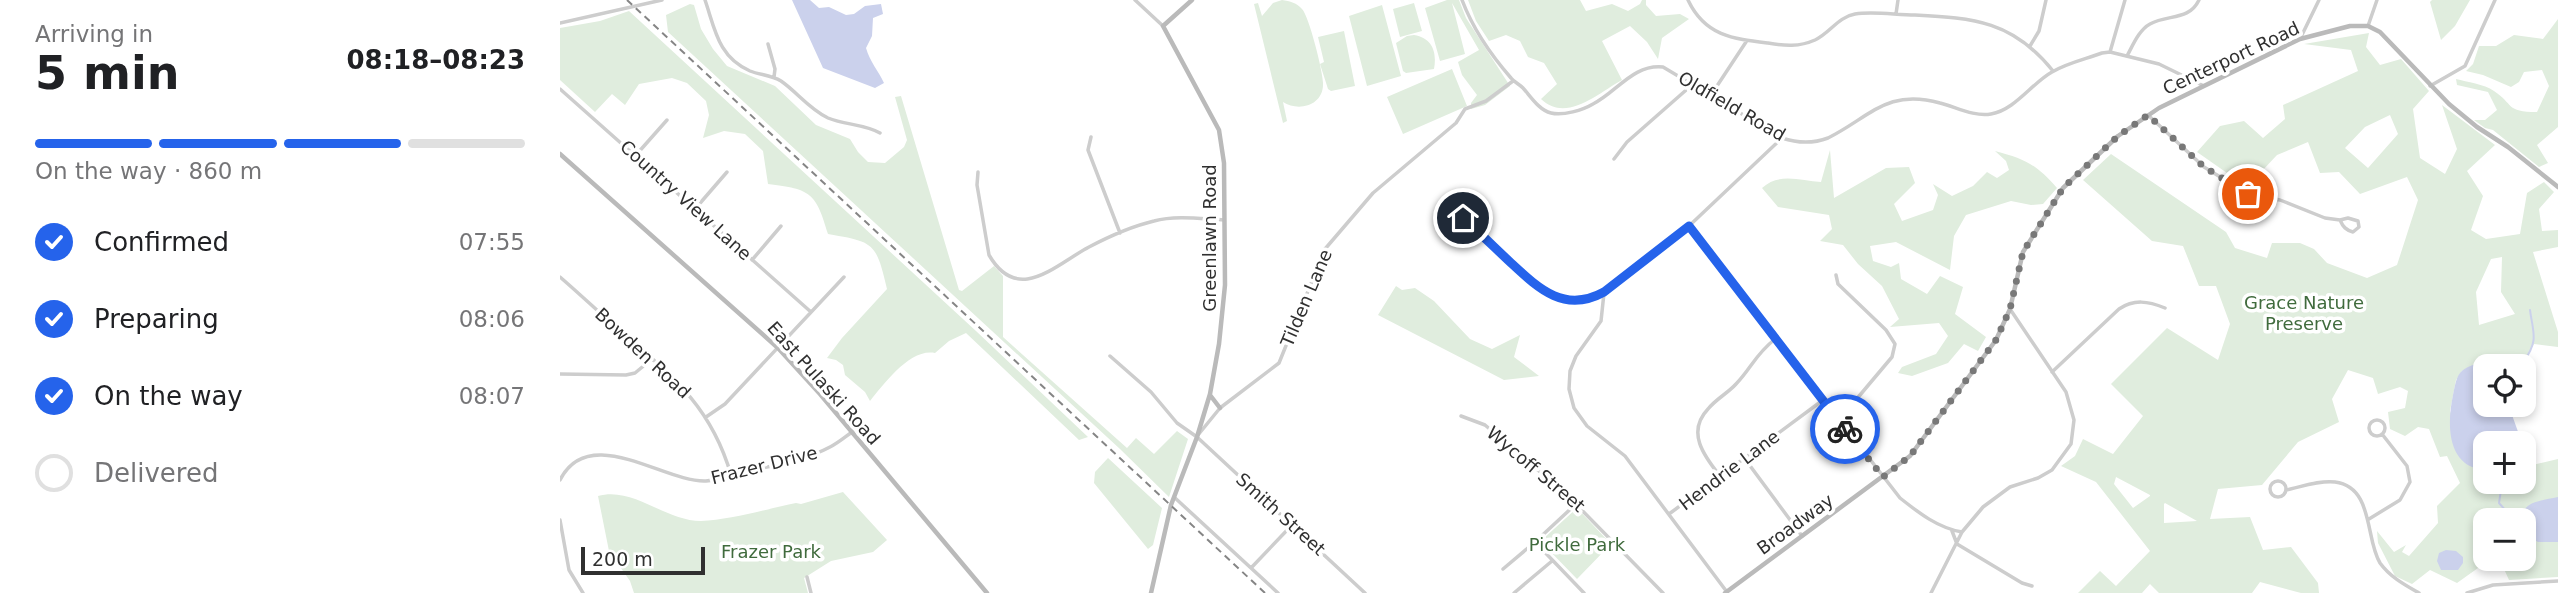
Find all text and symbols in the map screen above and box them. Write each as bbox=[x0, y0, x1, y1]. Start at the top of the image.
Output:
street label: Centerport Road bbox=[2159, 17, 2303, 99]
text: Arriving in bbox=[35, 21, 153, 47]
text: 08:18–08:23 bbox=[346, 45, 525, 75]
text: 5 min bbox=[35, 46, 179, 100]
street label: Oldfield Road bbox=[1675, 67, 1789, 145]
street label: Country View Lane bbox=[616, 136, 756, 264]
text: On the way · 860 m bbox=[35, 158, 262, 184]
street label: Greenlawn Road bbox=[1199, 164, 1220, 312]
pin bbox=[2218, 164, 2278, 224]
icon: bag bbox=[2229, 175, 2267, 213]
pin bbox=[1433, 188, 1493, 248]
icon: home bbox=[1444, 199, 1482, 237]
icon: check bbox=[35, 223, 73, 261]
text: Confirmed bbox=[94, 227, 229, 257]
text: 07:55 bbox=[459, 229, 525, 255]
street label: Tilden Lane bbox=[1276, 246, 1336, 351]
park label: Grace Nature Preserve bbox=[2244, 292, 2364, 334]
icon: check bbox=[35, 300, 73, 338]
street label: Bowden Road bbox=[591, 303, 695, 403]
text: Preparing bbox=[94, 304, 219, 334]
text: 08:06 bbox=[459, 306, 525, 332]
street label: East Pulaski Road bbox=[763, 317, 885, 449]
map controls bbox=[2473, 354, 2536, 571]
button: locate bbox=[2473, 354, 2536, 417]
icon: check bbox=[35, 377, 73, 415]
text: On the way bbox=[94, 381, 243, 411]
text: 08:07 bbox=[459, 383, 525, 409]
courier bbox=[1810, 394, 1880, 464]
icon: bike bbox=[1826, 410, 1864, 448]
street label: Wycoff Street bbox=[1483, 422, 1589, 516]
street label: Hendrie Lane bbox=[1675, 425, 1783, 515]
button: + bbox=[2473, 431, 2536, 494]
street label: Frazer Drive bbox=[709, 442, 819, 488]
text: Delivered bbox=[94, 458, 218, 488]
street label: Smith Street bbox=[1232, 468, 1330, 560]
street label: Broadway bbox=[1753, 489, 1838, 559]
button: − bbox=[2473, 508, 2536, 571]
park label: Pickle Park bbox=[1529, 534, 1626, 555]
park label: Frazer Park bbox=[721, 541, 822, 562]
scale bar bbox=[581, 544, 705, 576]
text: 200 m bbox=[592, 548, 653, 570]

